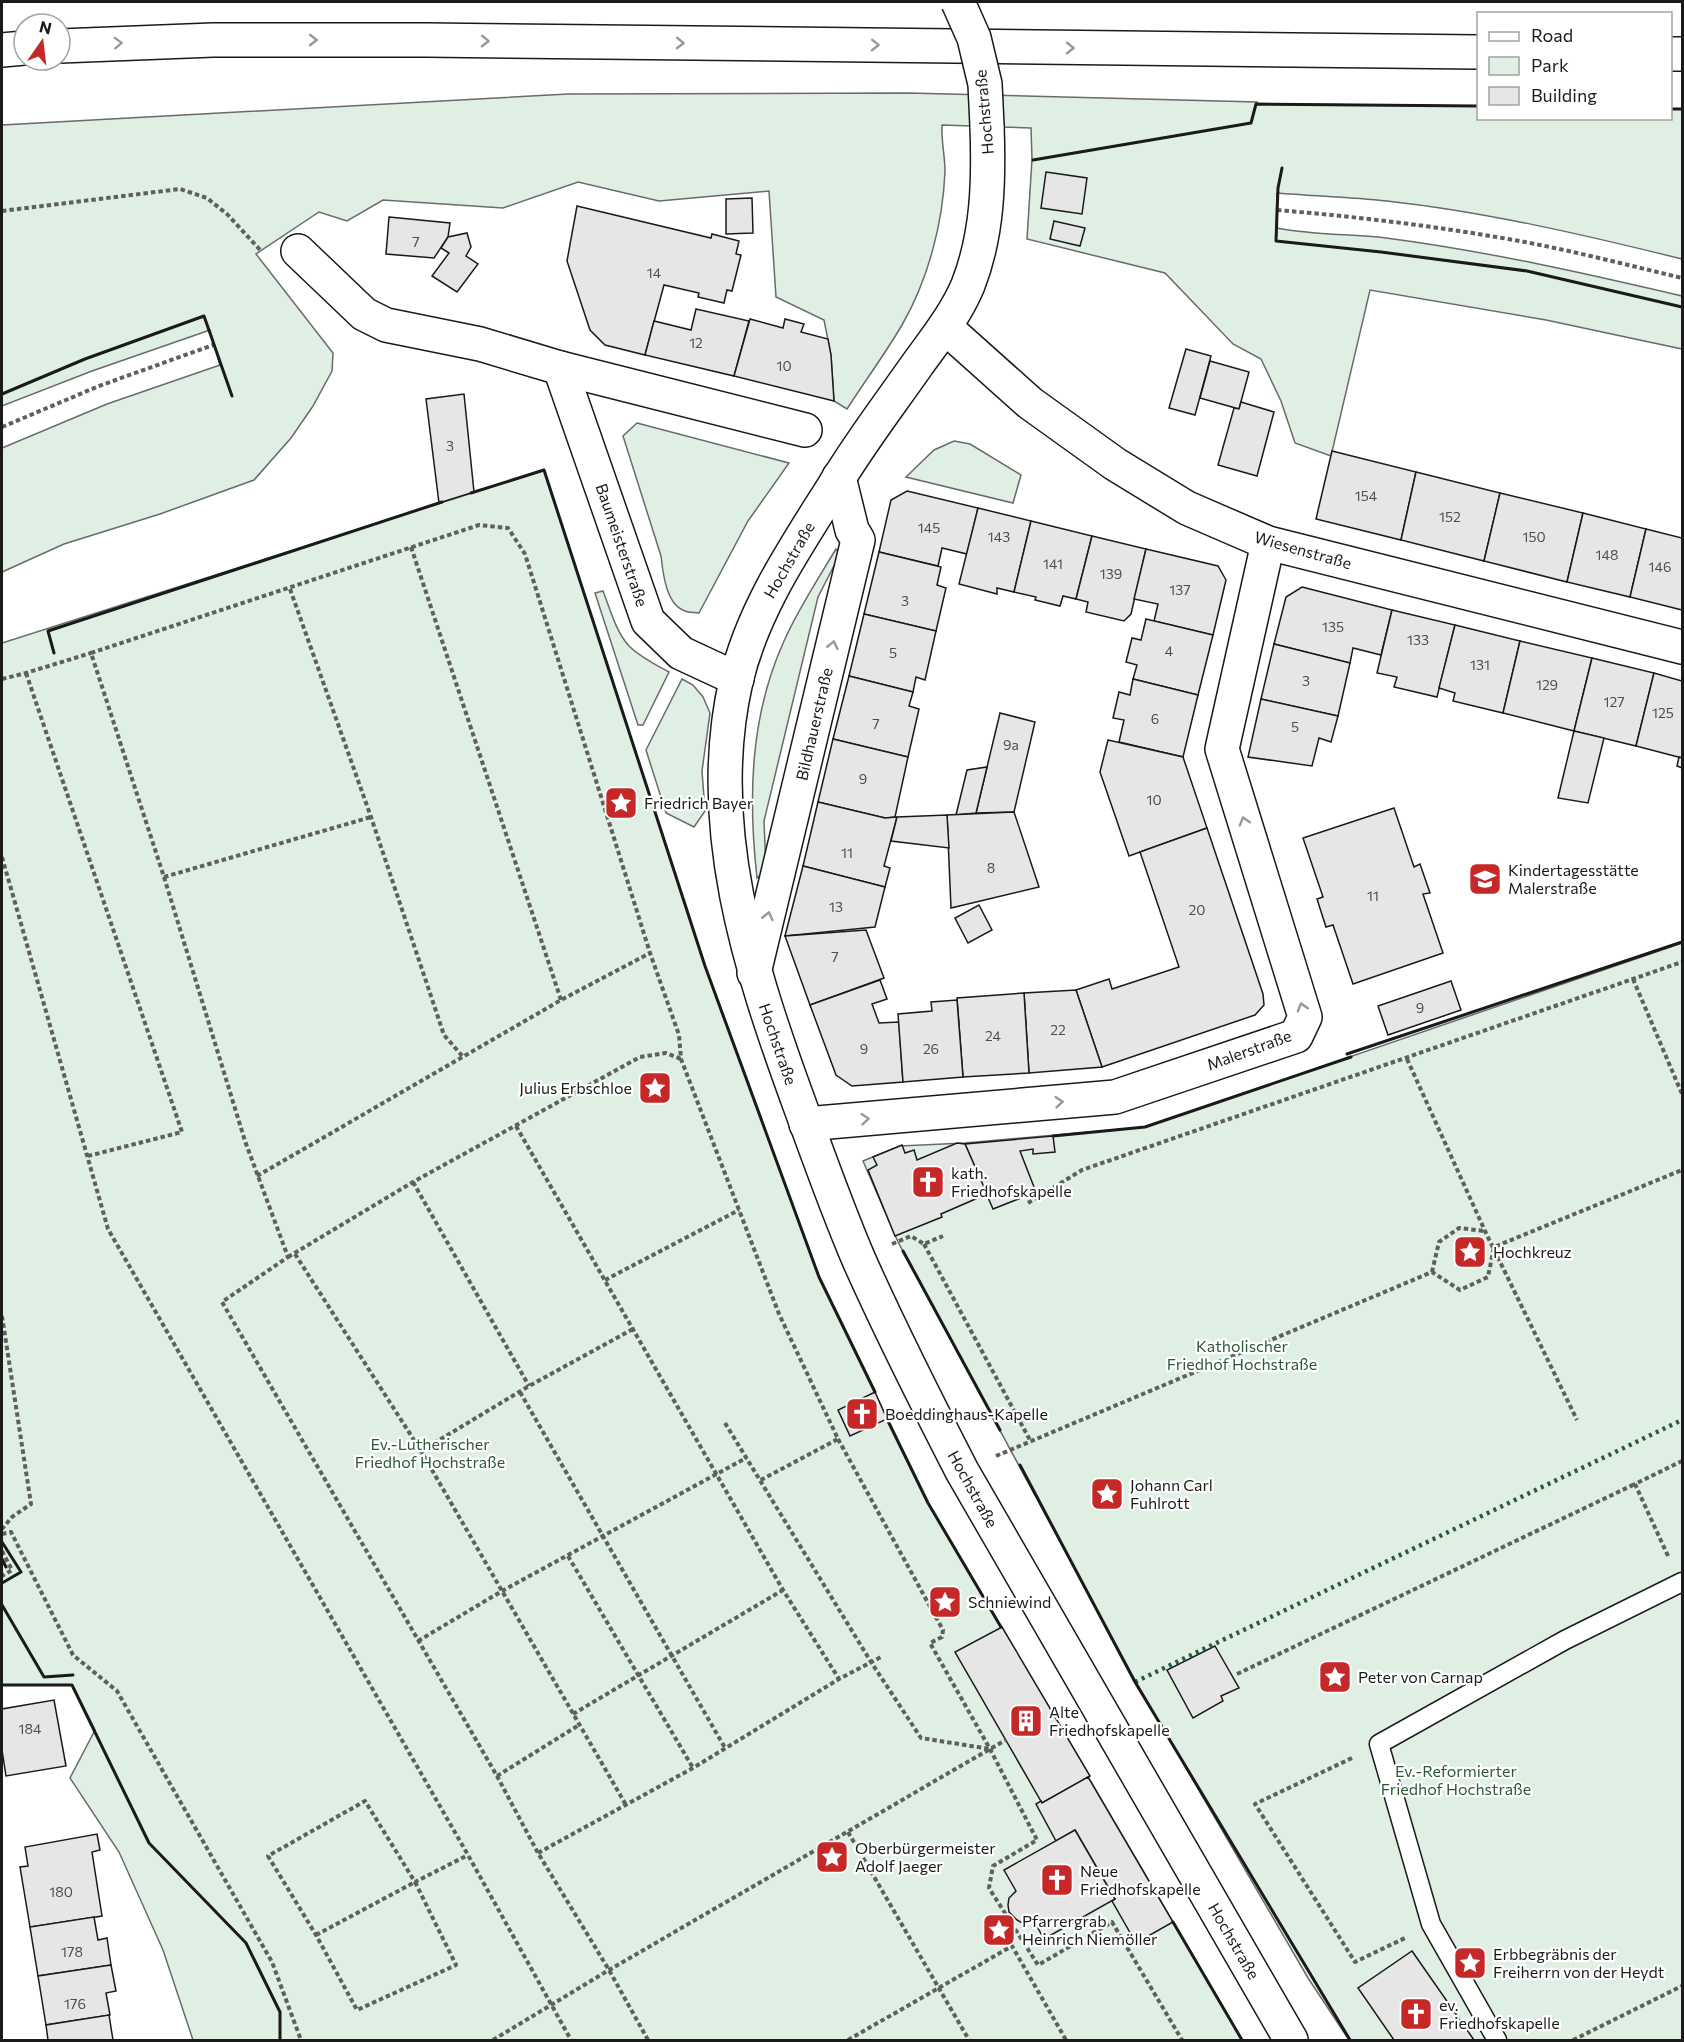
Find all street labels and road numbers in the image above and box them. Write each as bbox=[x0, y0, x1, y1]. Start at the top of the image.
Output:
street label: Hochstraße bbox=[970, 69, 997, 155]
street label: Baumeisterstraße bbox=[593, 481, 652, 609]
street label: Hochstraße bbox=[759, 518, 818, 601]
street label: Wiesenstraße bbox=[1252, 527, 1354, 572]
street label: Bildhauerstraße bbox=[791, 666, 836, 782]
street label: Hochstraße bbox=[756, 1000, 801, 1087]
street label: Malerstraße bbox=[1204, 1025, 1294, 1074]
street label: Hochstraße bbox=[944, 1447, 1002, 1531]
street label: Hochstraße bbox=[1205, 1899, 1264, 1982]

